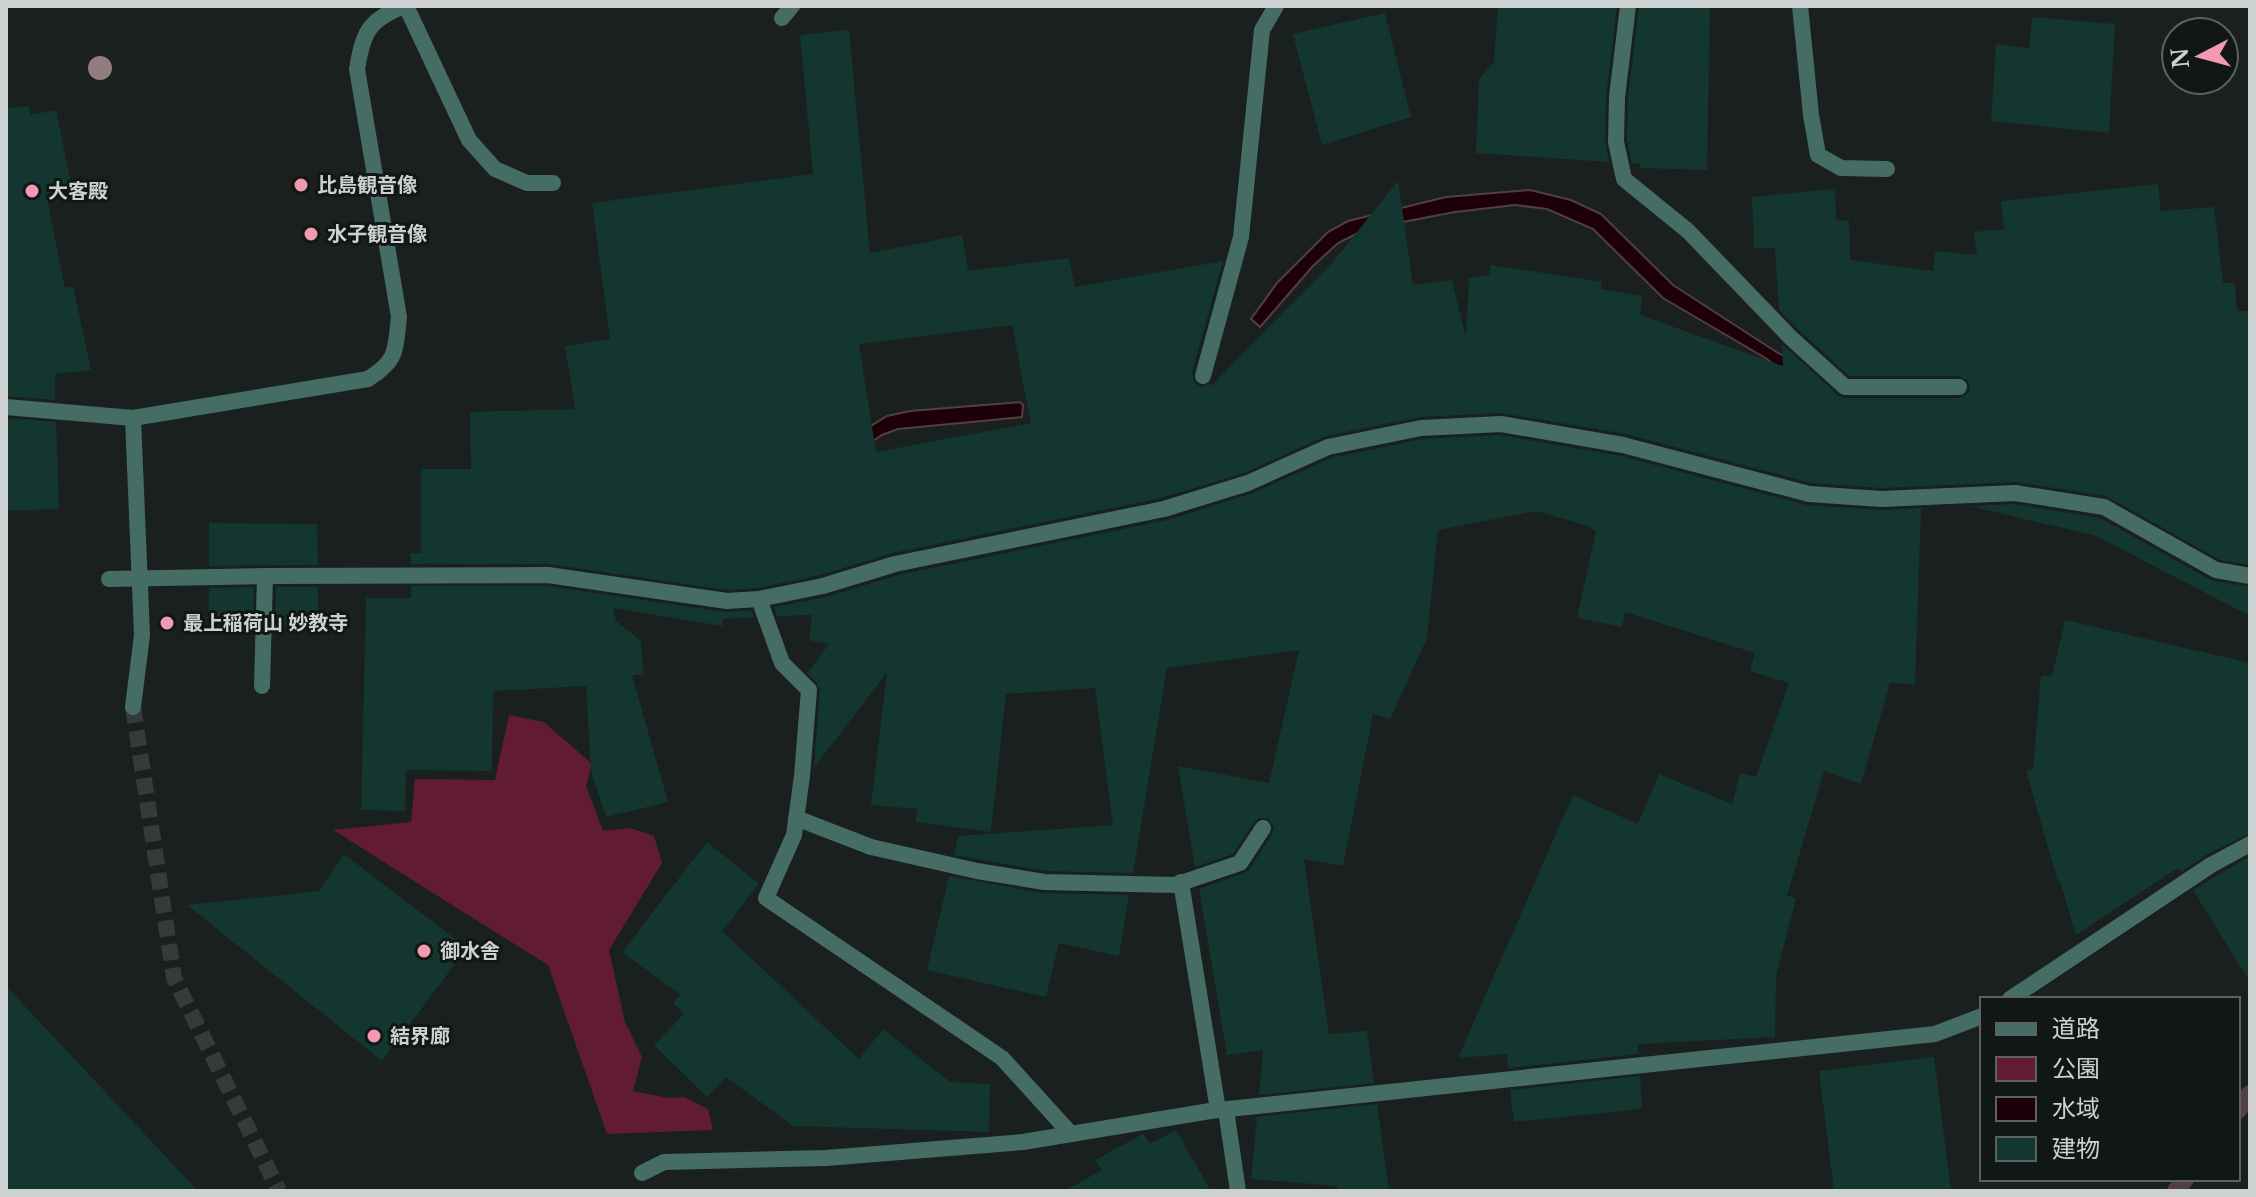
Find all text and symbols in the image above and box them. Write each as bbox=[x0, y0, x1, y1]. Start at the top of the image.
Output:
north arrow bbox=[2160, 16, 2240, 96]
text: N bbox=[2166, 46, 2195, 70]
place label: 比島観音像 bbox=[317, 173, 417, 197]
marker: 比島観音像 bbox=[292, 176, 310, 194]
place label: 大客殿 bbox=[48, 179, 108, 203]
marker: 大客殿 bbox=[23, 182, 41, 200]
place label: 水子観音像 bbox=[327, 222, 427, 246]
marker: 水子観音像 bbox=[302, 225, 320, 243]
place label: 最上稲荷山 妙教寺 bbox=[183, 611, 348, 635]
marker: 最上稲荷山 妙教寺 bbox=[158, 614, 176, 632]
place label: 御水舎 bbox=[440, 939, 500, 963]
marker: 御水舎 bbox=[415, 942, 433, 960]
legend bbox=[1980, 997, 2240, 1181]
text: 道路 bbox=[2052, 1014, 2100, 1043]
place label: 結界廊 bbox=[390, 1024, 450, 1048]
marker: 結界廊 bbox=[365, 1027, 383, 1045]
text: 公園 bbox=[2052, 1054, 2100, 1083]
text: 水域 bbox=[2052, 1094, 2100, 1123]
text: 建物 bbox=[2052, 1134, 2100, 1163]

